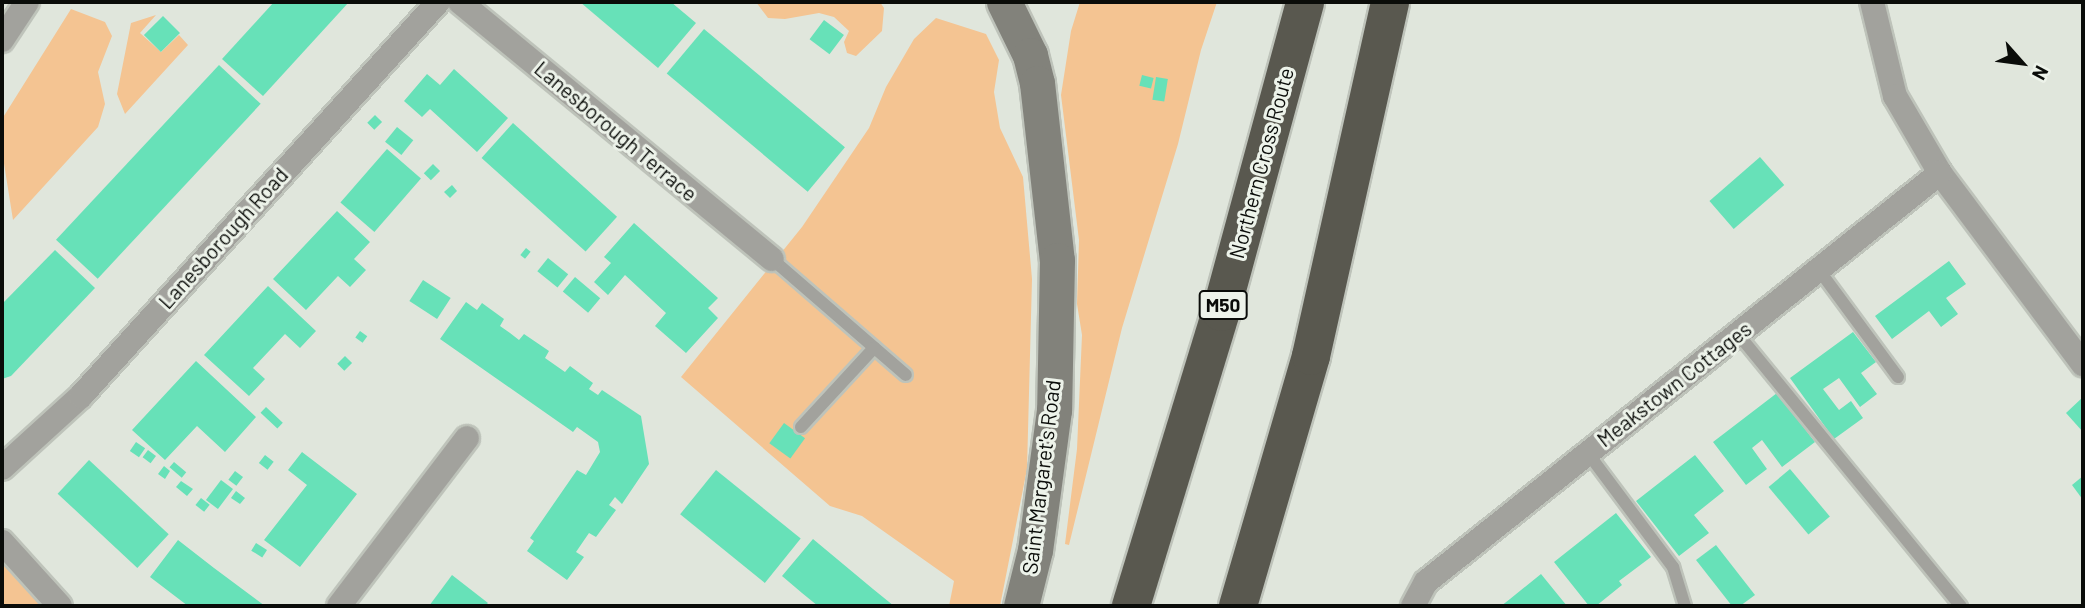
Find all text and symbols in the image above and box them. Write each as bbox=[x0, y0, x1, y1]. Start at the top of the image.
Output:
north arrow bbox=[1987, 28, 2057, 98]
street label: Lanesborough Terrace bbox=[530, 56, 702, 206]
text: N bbox=[2028, 62, 2054, 84]
street label: Northern Cross Route bbox=[1223, 65, 1299, 261]
street label: Lanesborough Road bbox=[153, 162, 293, 314]
road number: M50 bbox=[1198, 290, 1248, 320]
street label: Meakstown Cottages bbox=[1592, 316, 1756, 452]
street label: Saint Margaret's Road bbox=[1017, 378, 1065, 576]

